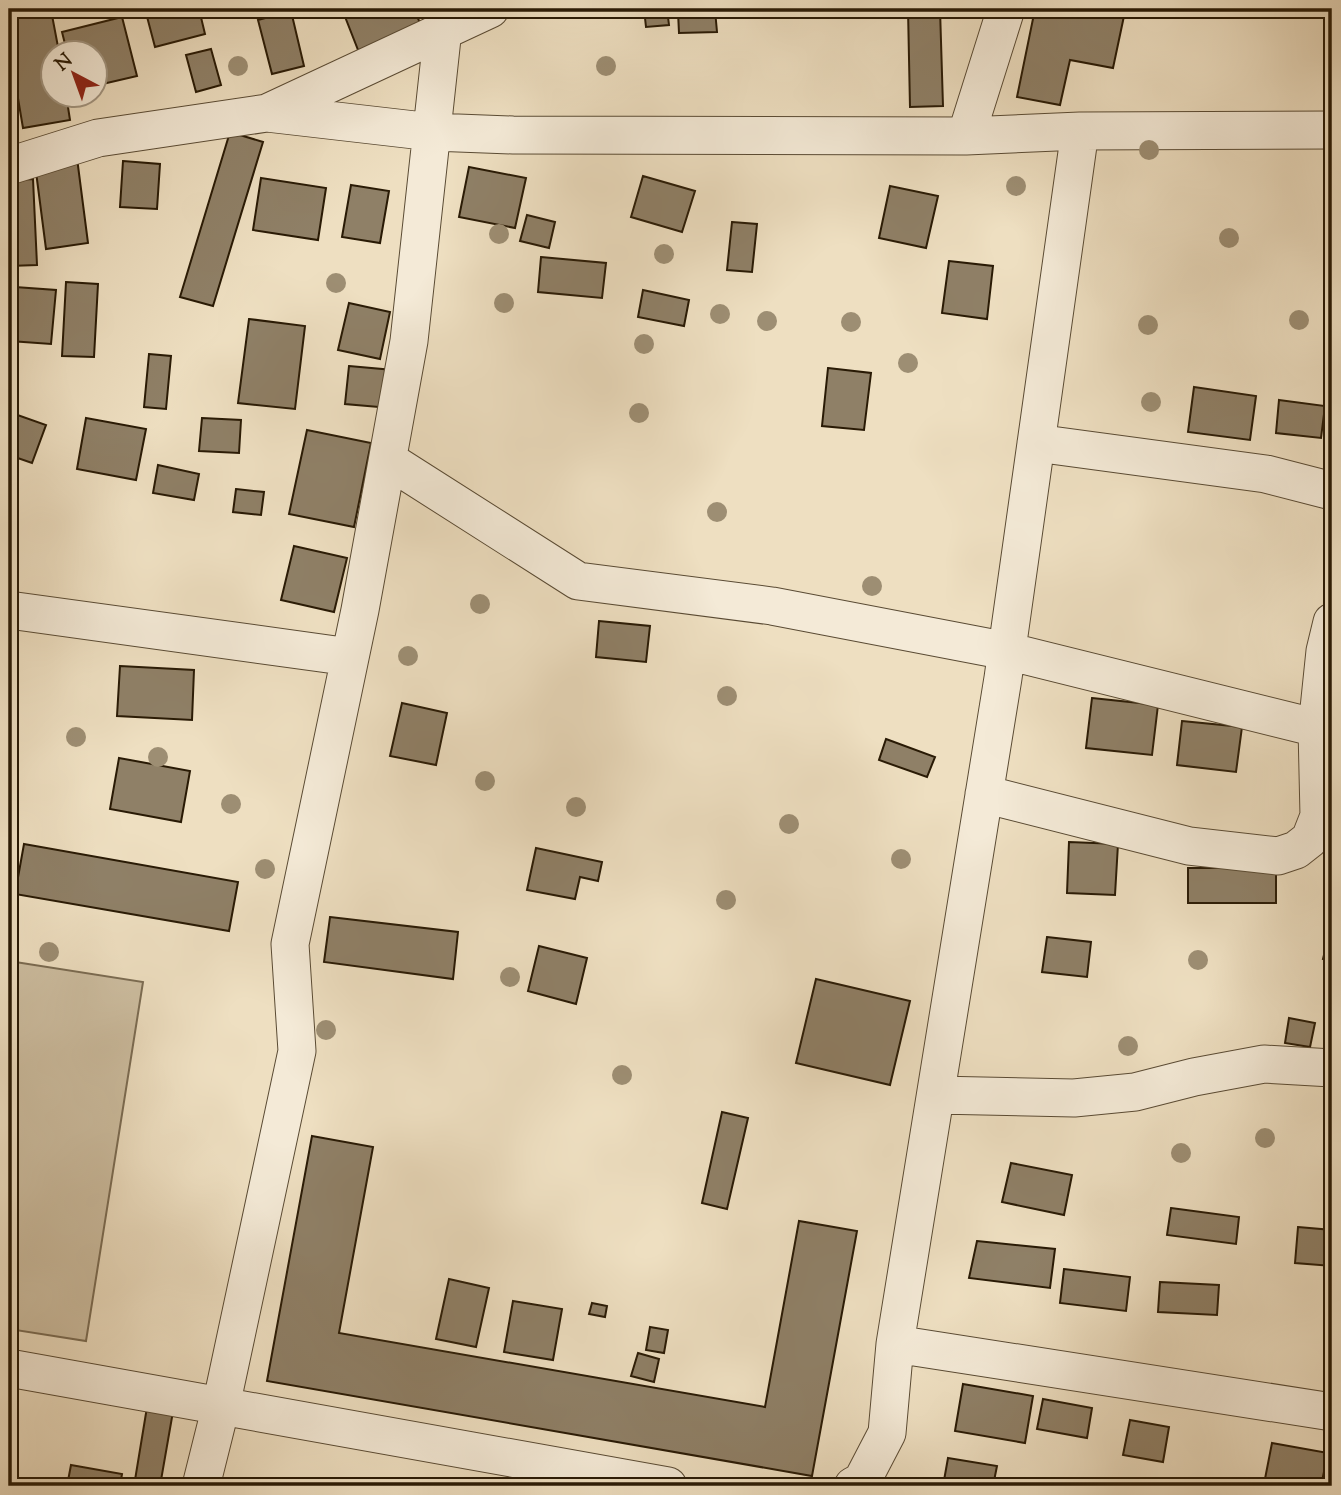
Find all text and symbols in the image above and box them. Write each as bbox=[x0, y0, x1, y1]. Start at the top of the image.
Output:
north arrow bbox=[38, 38, 108, 108]
text: N bbox=[50, 48, 79, 78]

